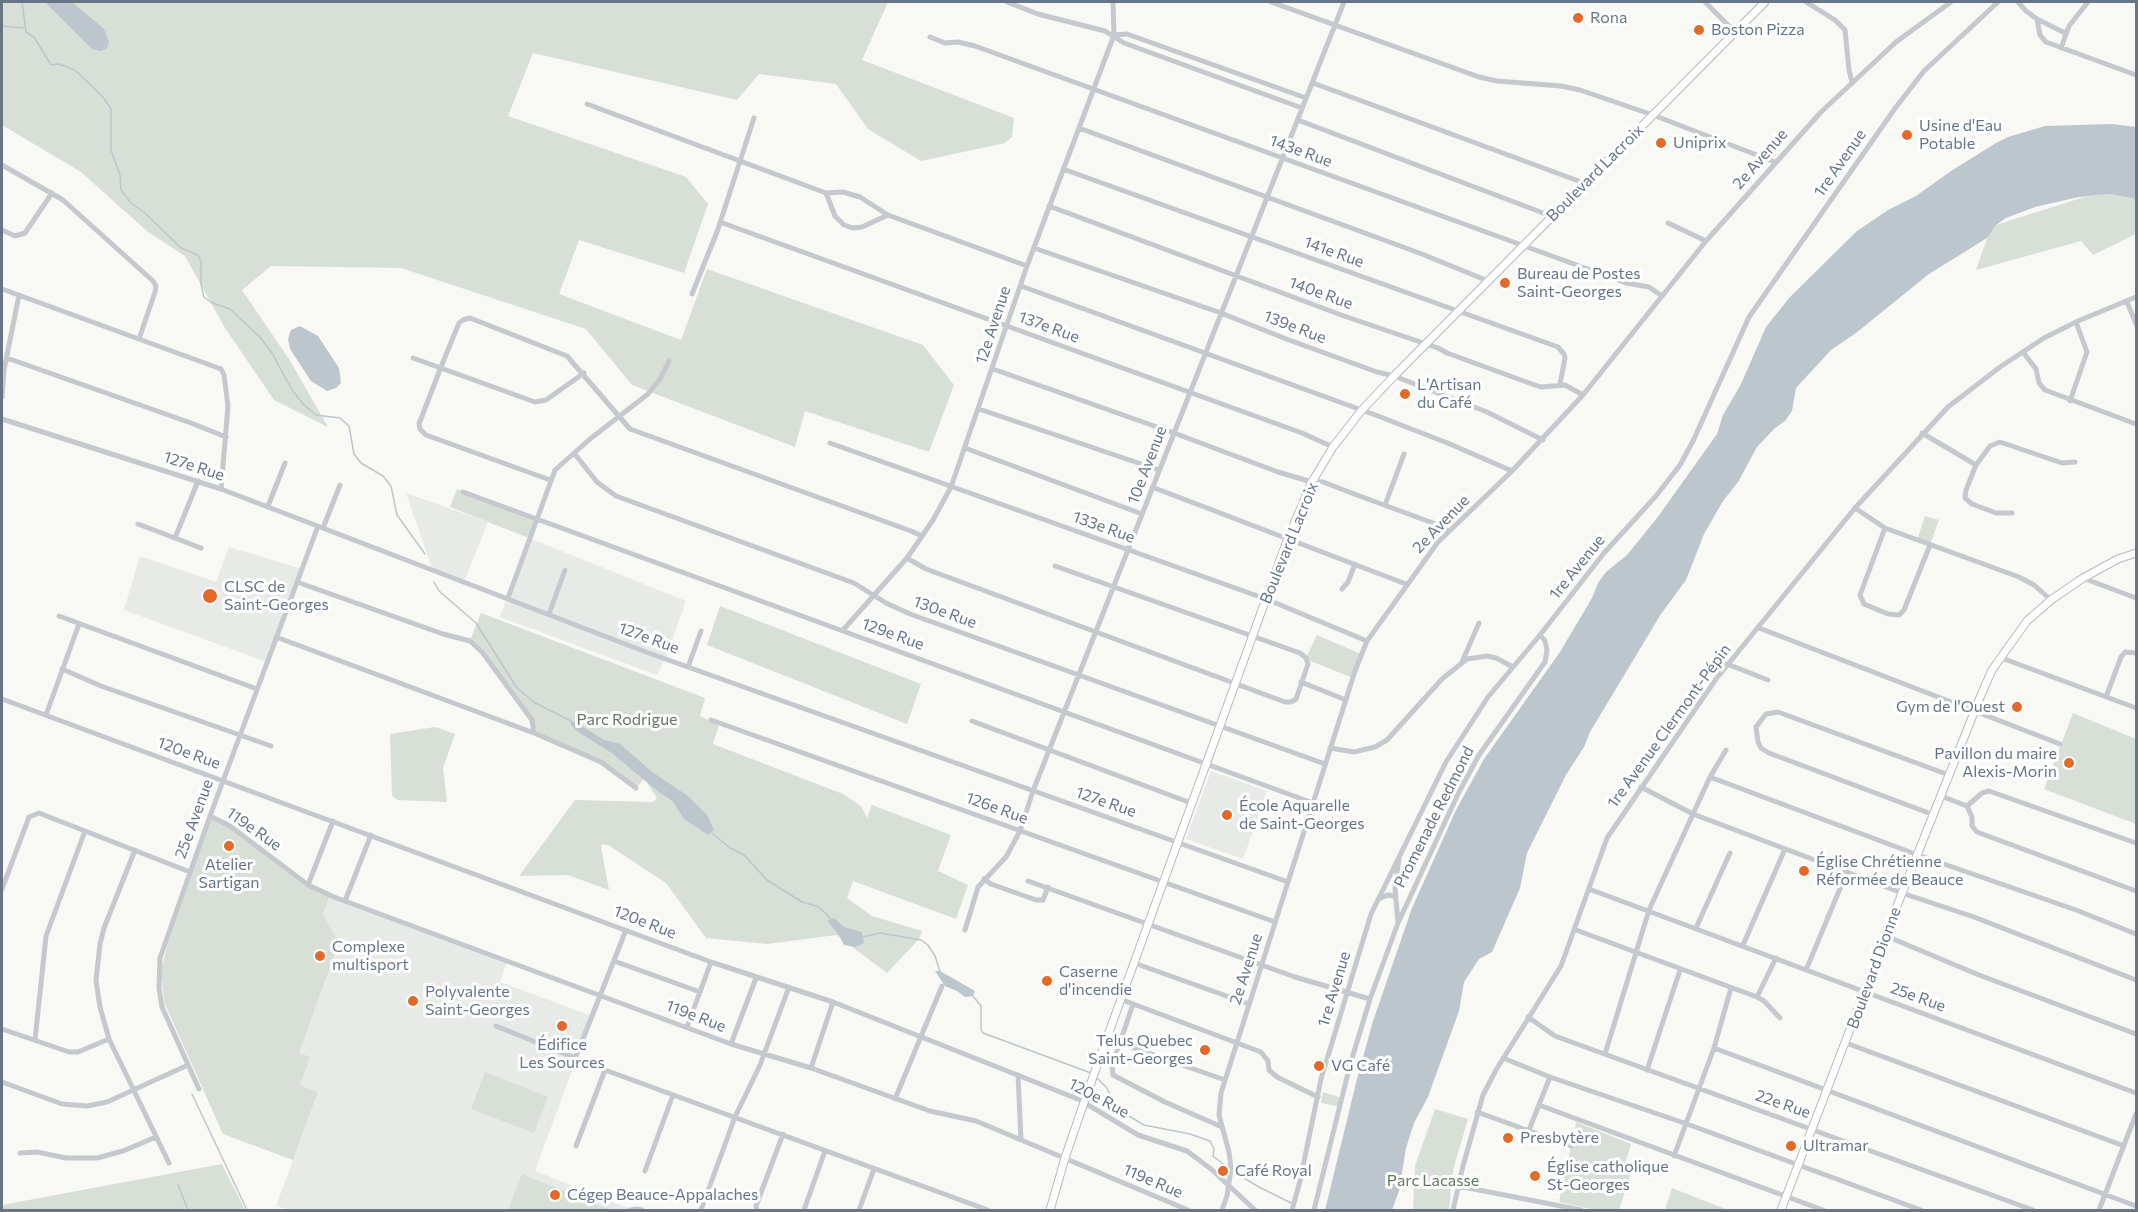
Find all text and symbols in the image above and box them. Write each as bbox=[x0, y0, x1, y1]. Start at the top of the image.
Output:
place label: Rona bbox=[1590, 8, 1627, 28]
marker: Rona bbox=[1571, 11, 1585, 25]
place label: Boston Pizza bbox=[1711, 20, 1805, 40]
marker: Boston Pizza bbox=[1692, 23, 1706, 37]
place label: Usine d'Eau Potable bbox=[1919, 116, 2002, 154]
street label: Boulevard Lacroix bbox=[1542, 120, 1648, 226]
street label: 2e Avenue bbox=[1729, 125, 1791, 193]
street label: 1re Avenue bbox=[1810, 126, 1870, 200]
marker: Usine d'Eau Potable bbox=[1900, 128, 1914, 142]
street label: 143e Rue bbox=[1267, 131, 1335, 171]
place label: Uniprix bbox=[1673, 133, 1726, 153]
marker: Uniprix bbox=[1654, 136, 1668, 150]
street label: 141e Rue bbox=[1301, 232, 1367, 272]
place label: Bureau de Postes Saint-Georges bbox=[1517, 264, 1640, 302]
street label: 140e Rue bbox=[1287, 273, 1355, 313]
marker: Bureau de Postes Saint-Georges bbox=[1498, 276, 1512, 290]
street label: 12e Avenue bbox=[971, 284, 1015, 366]
street label: 139e Rue bbox=[1261, 306, 1329, 348]
street label: 137e Rue bbox=[1016, 307, 1082, 347]
place label: L'Artisan du Café bbox=[1417, 375, 1481, 413]
marker: L'Artisan du Café bbox=[1398, 387, 1412, 401]
street label: 10e Avenue bbox=[1123, 423, 1171, 507]
street label: 127e Rue bbox=[161, 447, 227, 485]
street label: Boulevard Lacroix bbox=[1256, 479, 1322, 607]
street label: 2e Avenue bbox=[1408, 491, 1474, 557]
street label: 133e Rue bbox=[1070, 507, 1138, 547]
street label: 1re Avenue bbox=[1545, 531, 1609, 603]
place label: CLSC de Saint-Georges bbox=[224, 577, 329, 615]
marker: CLSC de Saint-Georges bbox=[201, 587, 219, 605]
street label: 130e Rue bbox=[911, 592, 979, 632]
street label: 129e Rue bbox=[859, 614, 927, 654]
street label: 127e Rue bbox=[616, 618, 682, 658]
street label: 1re Avenue Clermont-Pépin bbox=[1603, 640, 1735, 812]
place label: Gym de l'Ouest bbox=[1896, 697, 2005, 717]
marker: Gym de l'Ouest bbox=[2010, 700, 2024, 714]
park label: Parc Rodrigue bbox=[576, 710, 678, 730]
street label: 120e Rue bbox=[155, 733, 223, 773]
street label: Promenade Redmond bbox=[1390, 743, 1478, 891]
place label: Pavillon du maire Alexis-Morin bbox=[1934, 744, 2057, 782]
marker: Pavillon du maire Alexis-Morin bbox=[2062, 756, 2076, 770]
street label: 25e Avenue bbox=[171, 777, 217, 861]
street label: 127e Rue bbox=[1073, 783, 1139, 821]
street label: 126e Rue bbox=[963, 788, 1031, 828]
place label: École Aquarelle de Saint-Georges bbox=[1239, 796, 1364, 834]
street label: 119e Rue bbox=[223, 803, 285, 855]
marker: École Aquarelle de Saint-Georges bbox=[1220, 808, 1234, 822]
marker: Atelier Sartigan bbox=[222, 839, 236, 853]
place label: Église Chrétienne Réformée de Beauce bbox=[1816, 852, 1963, 890]
place label: Atelier Sartigan bbox=[199, 855, 259, 893]
marker: Église Chrétienne Réformée de Beauce bbox=[1797, 864, 1811, 878]
street label: 120e Rue bbox=[611, 901, 679, 943]
street label: Boulevard Dionne bbox=[1843, 904, 1905, 1032]
street label: 2e Avenue bbox=[1225, 931, 1267, 1007]
place label: Complexe multisport bbox=[332, 937, 409, 975]
marker: Complexe multisport bbox=[313, 949, 327, 963]
street label: 1re Avenue bbox=[1313, 949, 1355, 1029]
place label: Caserne d'incendie bbox=[1059, 962, 1132, 1000]
marker: Caserne d'incendie bbox=[1040, 974, 1054, 988]
street label: 25e Rue bbox=[1888, 978, 1948, 1016]
place label: Polyvalente Saint-Georges bbox=[425, 982, 530, 1020]
marker: Polyvalente Saint-Georges bbox=[406, 994, 420, 1008]
street label: 119e Rue bbox=[663, 996, 729, 1036]
marker: Édifice Les Sources bbox=[555, 1019, 569, 1033]
place label: Telus Quebec Saint-Georges bbox=[1088, 1031, 1193, 1069]
place label: Édifice Les Sources bbox=[519, 1035, 605, 1073]
marker: Telus Quebec Saint-Georges bbox=[1198, 1043, 1212, 1057]
place label: VG Café bbox=[1331, 1056, 1390, 1076]
marker: VG Café bbox=[1312, 1059, 1326, 1073]
street label: 120e Rue bbox=[1066, 1074, 1132, 1122]
street label: 22e Rue bbox=[1753, 1086, 1813, 1122]
place label: Presbytère bbox=[1520, 1128, 1599, 1148]
marker: Presbytère bbox=[1501, 1131, 1515, 1145]
place label: Ultramar bbox=[1803, 1136, 1869, 1156]
marker: Ultramar bbox=[1784, 1139, 1798, 1153]
place label: Église catholique St-Georges bbox=[1547, 1157, 1669, 1195]
street label: 119e Rue bbox=[1120, 1160, 1186, 1202]
place label: Café Royal bbox=[1235, 1161, 1312, 1181]
marker: Café Royal bbox=[1216, 1164, 1230, 1178]
marker: Église catholique St-Georges bbox=[1528, 1169, 1542, 1183]
park label: Parc Lacasse bbox=[1387, 1171, 1479, 1191]
place label: Cégep Beauce-Appalaches bbox=[567, 1185, 758, 1205]
marker: Cégep Beauce-Appalaches bbox=[548, 1188, 562, 1202]

